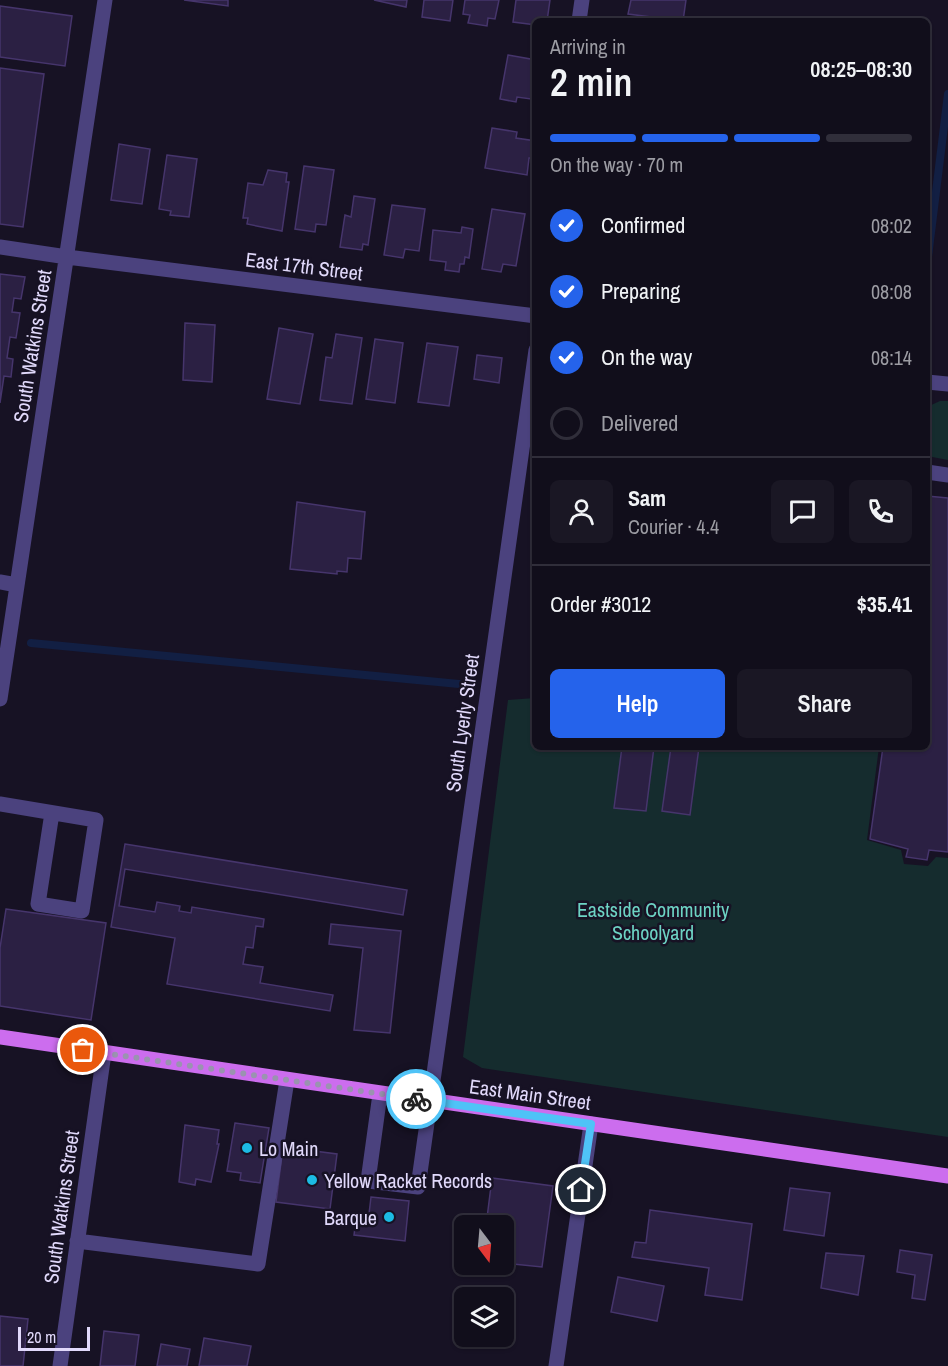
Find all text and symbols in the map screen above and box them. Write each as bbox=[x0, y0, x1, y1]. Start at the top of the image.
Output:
text: Arriving in bbox=[550, 33, 626, 60]
text: 08:25–08:30 bbox=[810, 54, 912, 84]
text: 2 min bbox=[550, 56, 632, 108]
text: On the way · 70 m bbox=[550, 151, 683, 178]
icon: check bbox=[550, 209, 583, 242]
text: Confirmed bbox=[601, 210, 685, 240]
text: 08:02 bbox=[871, 212, 912, 239]
street label: East 17th Street bbox=[244, 245, 364, 287]
street label: South Watkins Street bbox=[7, 267, 57, 424]
icon: check bbox=[550, 275, 583, 308]
text: Preparing bbox=[601, 276, 680, 306]
text: 08:08 bbox=[871, 278, 912, 305]
icon: check bbox=[550, 341, 583, 374]
text: On the way bbox=[601, 342, 692, 372]
text: 08:14 bbox=[871, 344, 912, 371]
text: Delivered bbox=[601, 408, 678, 438]
button: person bbox=[550, 480, 613, 543]
button: chat bbox=[771, 480, 834, 543]
button: phone bbox=[849, 480, 912, 543]
text: Sam bbox=[628, 483, 666, 513]
text: Courier · 4.4 bbox=[628, 513, 719, 540]
text: Order #3012 bbox=[550, 589, 651, 619]
text: $35.41 bbox=[857, 589, 912, 619]
street label: South Lyerly Street bbox=[439, 652, 485, 794]
button: Help bbox=[550, 669, 725, 738]
button: Share bbox=[737, 669, 912, 738]
park label: Eastside Community Schoolyard bbox=[577, 896, 730, 946]
pin bbox=[57, 1024, 108, 1075]
icon: bag bbox=[66, 1033, 99, 1066]
courier bbox=[386, 1069, 446, 1129]
street label: East Main Street bbox=[468, 1072, 593, 1116]
icon: bike bbox=[400, 1083, 433, 1116]
street label: South Watkins Street bbox=[37, 1128, 85, 1285]
place label: Lo Main bbox=[259, 1135, 318, 1162]
marker: Lo Main bbox=[240, 1141, 254, 1155]
pin bbox=[555, 1164, 606, 1215]
place label: Yellow Racket Records bbox=[324, 1167, 492, 1194]
marker: Yellow Racket Records bbox=[305, 1173, 319, 1187]
icon: home bbox=[564, 1173, 597, 1206]
place label: Barque bbox=[324, 1204, 377, 1231]
marker: Barque bbox=[382, 1210, 396, 1224]
north arrow bbox=[454, 1215, 514, 1275]
map controls bbox=[454, 1215, 514, 1347]
button: layers bbox=[454, 1287, 514, 1347]
scale bar bbox=[18, 1324, 90, 1352]
text: 20 m bbox=[27, 1326, 56, 1348]

